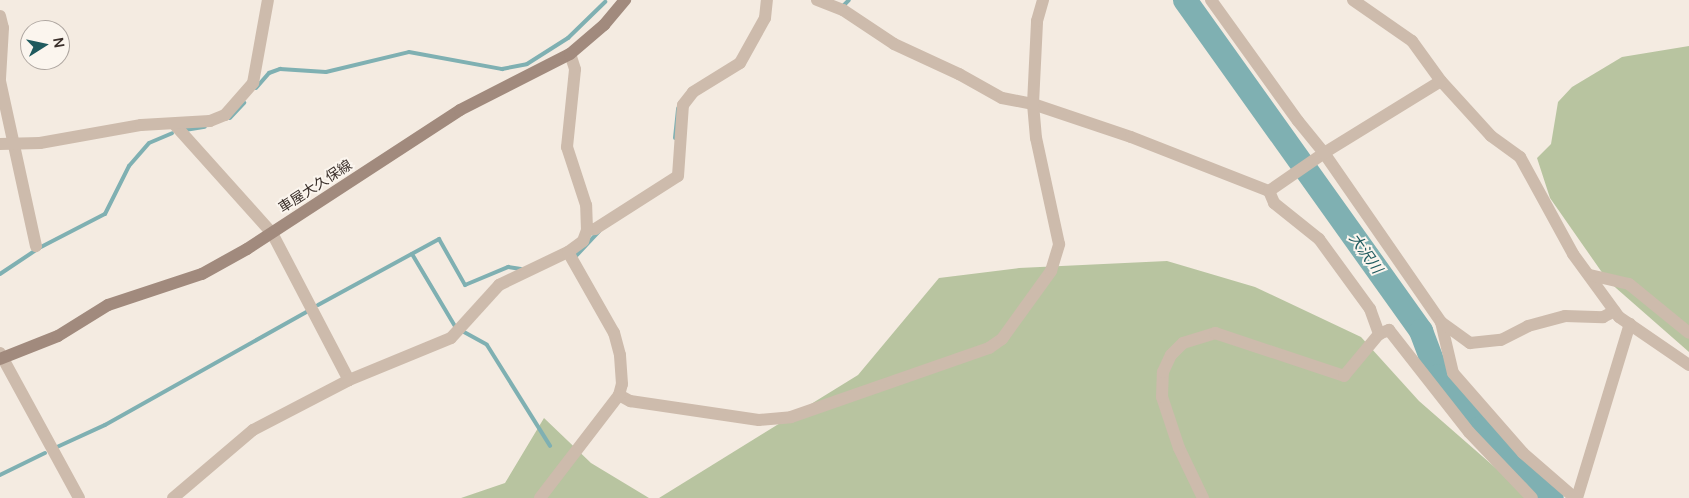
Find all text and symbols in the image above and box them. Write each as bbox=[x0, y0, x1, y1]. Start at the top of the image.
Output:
north arrow bbox=[20, 20, 70, 70]
text: N bbox=[49, 36, 70, 49]
street label: 車屋大久保線 bbox=[275, 156, 355, 216]
water label: 大沢川 bbox=[1346, 229, 1386, 277]

